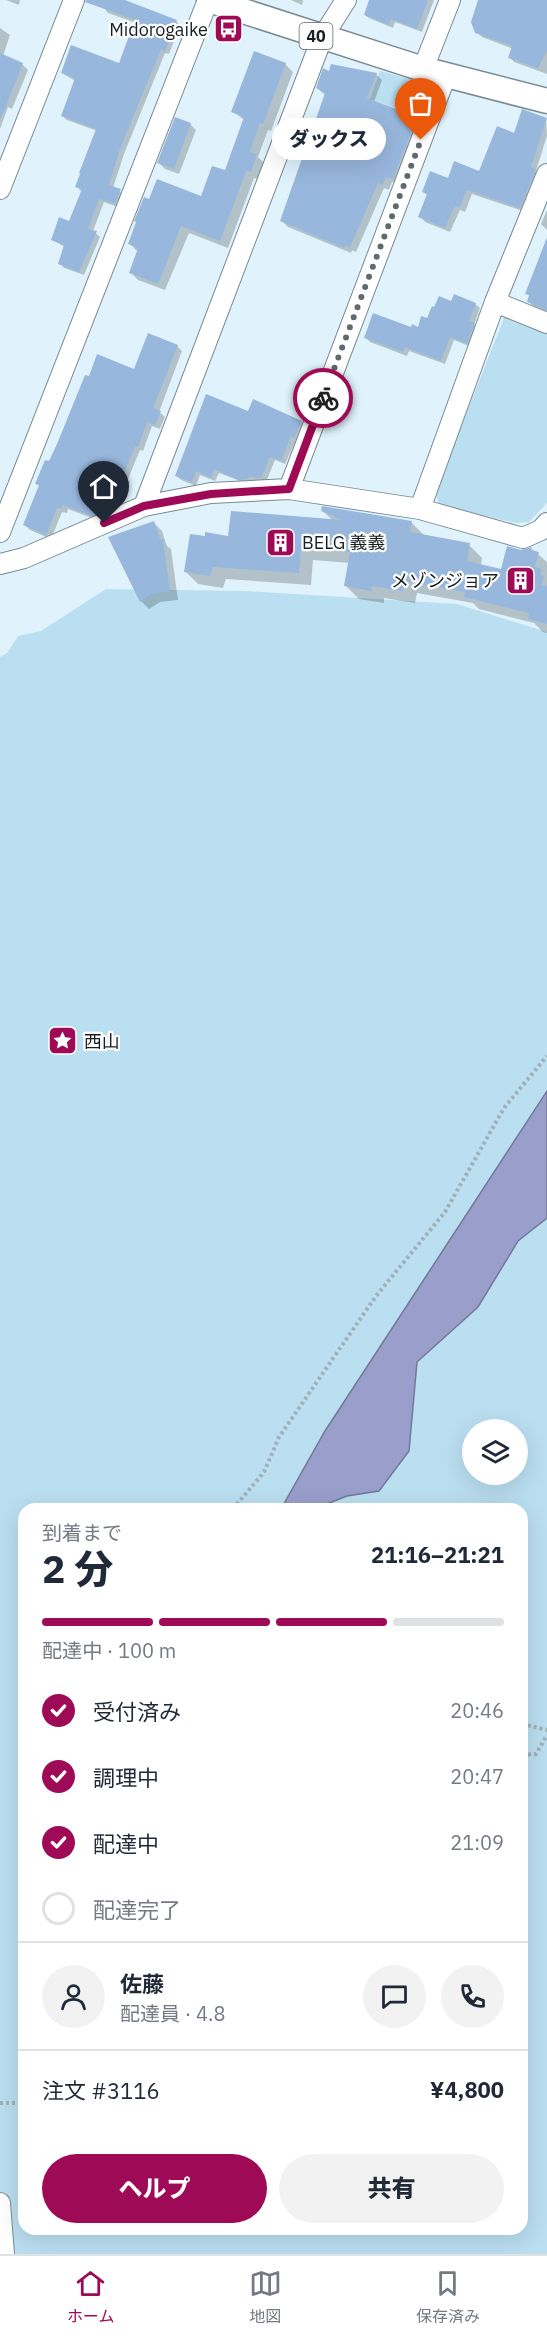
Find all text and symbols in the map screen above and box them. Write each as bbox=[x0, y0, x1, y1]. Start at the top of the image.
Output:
bus stop icon: Midorogaike bbox=[213, 13, 245, 45]
place label: Midorogaike bbox=[109, 18, 208, 41]
road number: 40 bbox=[300, 23, 332, 49]
pin bbox=[395, 78, 446, 140]
icon: bag bbox=[404, 87, 437, 120]
callout: ダックス bbox=[271, 119, 385, 161]
text: ダックス bbox=[289, 125, 369, 152]
courier bbox=[293, 368, 353, 428]
icon: bike bbox=[307, 382, 340, 415]
pin bbox=[78, 461, 129, 523]
icon: home bbox=[87, 470, 120, 503]
building icon: BELG 義義 bbox=[265, 526, 297, 558]
place label: BELG 義義 bbox=[302, 531, 385, 554]
building icon: メゾンジョア bbox=[504, 564, 536, 596]
place label: メゾンジョア bbox=[391, 569, 499, 592]
place icon: 西山 bbox=[47, 1025, 79, 1057]
place label: 西山 bbox=[84, 1030, 120, 1053]
map controls bbox=[462, 1419, 528, 1485]
button: layers bbox=[462, 1419, 528, 1485]
text: 到着まで bbox=[42, 1519, 122, 1546]
text: 21:16–21:21 bbox=[371, 1540, 504, 1569]
text: 2 分 bbox=[42, 1543, 114, 1594]
text: 配達中 · 100 m bbox=[42, 1637, 176, 1664]
icon: check bbox=[42, 1694, 75, 1727]
text: 受付済み bbox=[93, 1697, 181, 1726]
text: 20:46 bbox=[450, 1697, 504, 1724]
icon: check bbox=[42, 1760, 75, 1793]
text: 調理中 bbox=[93, 1763, 159, 1792]
text: 20:47 bbox=[450, 1763, 504, 1790]
icon: check bbox=[42, 1826, 75, 1859]
text: 配達中 bbox=[93, 1829, 159, 1858]
text: 21:09 bbox=[450, 1829, 504, 1856]
text: 配達完了 bbox=[93, 1895, 181, 1924]
button: person bbox=[42, 1965, 105, 2028]
button: chat bbox=[363, 1965, 426, 2028]
button: phone bbox=[441, 1965, 504, 2028]
text: 佐藤 bbox=[120, 1969, 164, 1998]
text: 配達員 · 4.8 bbox=[120, 2000, 225, 2027]
text: ¥4,800 bbox=[430, 2075, 504, 2104]
text: 注文 #3116 bbox=[42, 2076, 160, 2105]
button: ヘルプ bbox=[42, 2154, 267, 2223]
button: 共有 bbox=[279, 2154, 504, 2223]
tab: ホーム bbox=[67, 2267, 115, 2327]
tab: 地図 bbox=[249, 2267, 282, 2327]
tab: 保存済み bbox=[416, 2267, 480, 2327]

